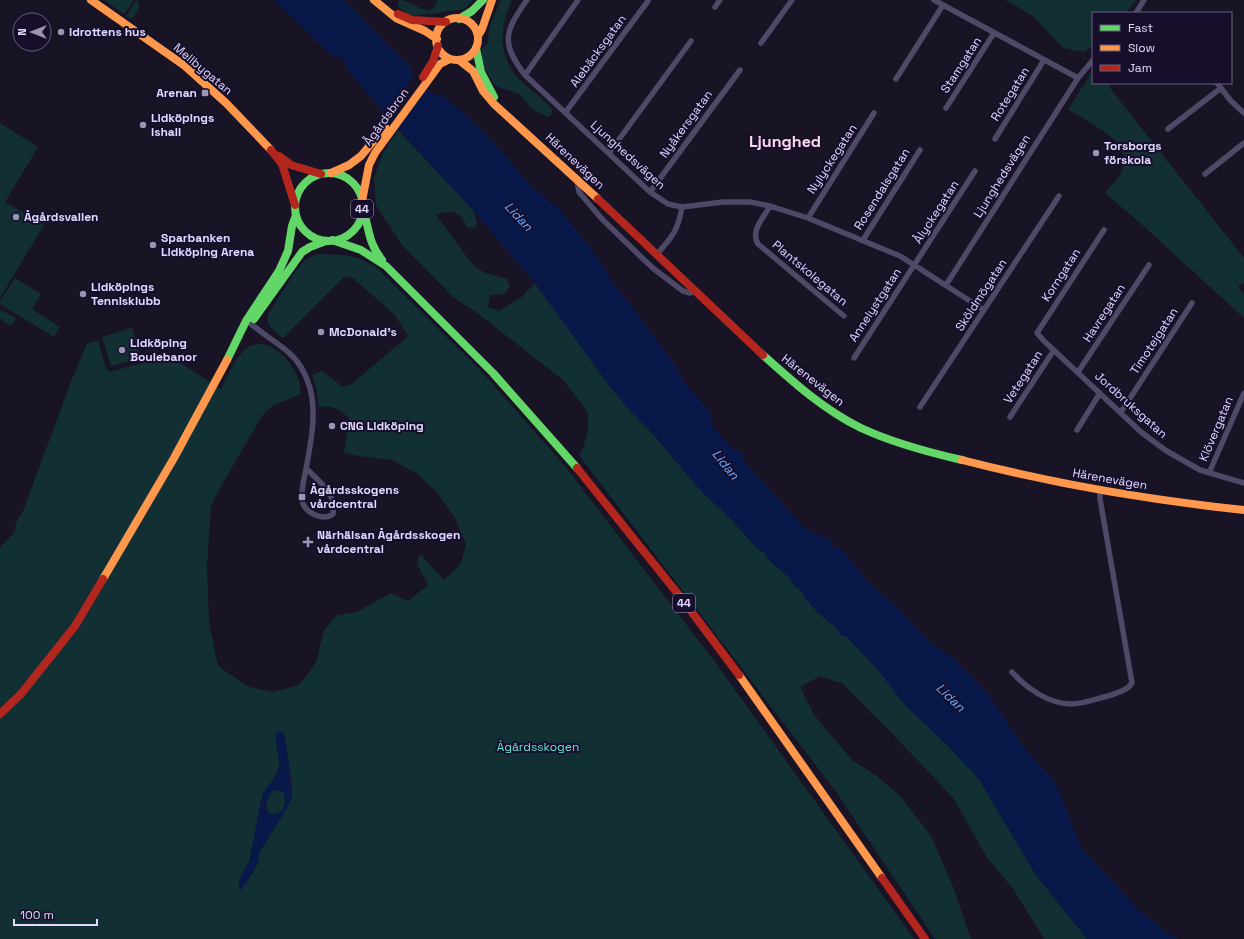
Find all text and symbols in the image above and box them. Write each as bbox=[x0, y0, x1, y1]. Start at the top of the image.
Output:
north arrow bbox=[12, 12, 52, 52]
street label: Alebäcksgatan bbox=[566, 12, 630, 90]
legend bbox=[1092, 12, 1232, 84]
text: Fast bbox=[1128, 20, 1153, 36]
place label: Idrottens hus bbox=[69, 24, 146, 40]
marker: Idrottens hus bbox=[56, 27, 66, 37]
text: N bbox=[15, 28, 29, 36]
street label: Stamgatan bbox=[937, 34, 985, 96]
street label: Mellbygatan bbox=[170, 40, 236, 98]
text: Slow bbox=[1128, 40, 1155, 56]
text: Jam bbox=[1128, 60, 1152, 76]
street label: Rotegatan bbox=[987, 64, 1033, 124]
place label: Arenan bbox=[156, 85, 197, 101]
street label: Ågårdsbron bbox=[360, 85, 412, 149]
street label: Nyåkersgatan bbox=[656, 87, 716, 161]
marker: Arenan bbox=[200, 88, 210, 98]
place label: Lidköpings ishall bbox=[151, 110, 214, 140]
street label: Ljunghedsvägen bbox=[587, 117, 669, 193]
marker: Lidköpings ishall bbox=[138, 120, 148, 130]
street label: Nylyckegatan bbox=[804, 121, 860, 197]
street label: Härenevägen bbox=[542, 129, 608, 193]
district label: Ljunghed bbox=[749, 131, 821, 152]
street label: Ljunghedsvägen bbox=[970, 131, 1034, 221]
place label: Torsborgs förskola bbox=[1104, 138, 1162, 168]
street label: Rosendalsgatan bbox=[850, 145, 914, 233]
marker: Torsborgs förskola bbox=[1091, 148, 1101, 158]
street label: Ålyckegatan bbox=[910, 177, 962, 247]
water label: Lidan bbox=[501, 198, 537, 235]
road number: 44 bbox=[351, 200, 373, 218]
place label: Ågårdsvallen bbox=[24, 209, 99, 225]
marker: Ågårdsvallen bbox=[11, 212, 21, 222]
place label: Sparbanken Lidköping Arena bbox=[161, 230, 254, 260]
street label: Plantskolegatan bbox=[769, 237, 851, 309]
marker: Sparbanken Lidköping Arena bbox=[148, 240, 158, 250]
street label: Korngatan bbox=[1038, 245, 1084, 305]
street label: Sköldmögatan bbox=[952, 256, 1010, 334]
street label: Annelystgatan bbox=[845, 265, 905, 345]
place label: Lidköpings Tennisklubb bbox=[91, 279, 161, 309]
street label: Havregatan bbox=[1079, 281, 1129, 345]
marker: Lidköpings Tennisklubb bbox=[78, 289, 88, 299]
street label: Timotejgatan bbox=[1126, 304, 1182, 378]
place label: McDonald's bbox=[329, 324, 397, 340]
marker: McDonald's bbox=[316, 327, 326, 337]
place label: Lidköping Boulebanor bbox=[130, 335, 197, 365]
marker: Lidköping Boulebanor bbox=[117, 345, 127, 355]
street label: Vetegatan bbox=[1000, 347, 1046, 407]
street label: Härenevägen bbox=[778, 350, 848, 410]
street label: Jordbruksgatan bbox=[1091, 368, 1171, 442]
street label: Klövergatan bbox=[1195, 394, 1237, 464]
place label: CNG Lidköping bbox=[340, 418, 424, 434]
marker: CNG Lidköping bbox=[327, 421, 337, 431]
water label: Lidan bbox=[708, 446, 744, 484]
street label: Härenevägen bbox=[1071, 465, 1149, 493]
place label: Ågårdsskogens vårdcentral bbox=[310, 482, 399, 512]
marker: Ågårdsskogens vårdcentral bbox=[297, 492, 307, 502]
place label: Närhälsan Ågårdsskogen vårdcentral bbox=[317, 527, 460, 557]
marker: Närhälsan Ågårdsskogen vårdcentral bbox=[302, 536, 314, 548]
road number: 44 bbox=[673, 594, 695, 612]
water label: Lidan bbox=[932, 679, 970, 716]
park label: Ågårdsskogen bbox=[497, 739, 579, 755]
scale bar bbox=[14, 901, 97, 927]
text: 100 m bbox=[20, 907, 54, 923]

